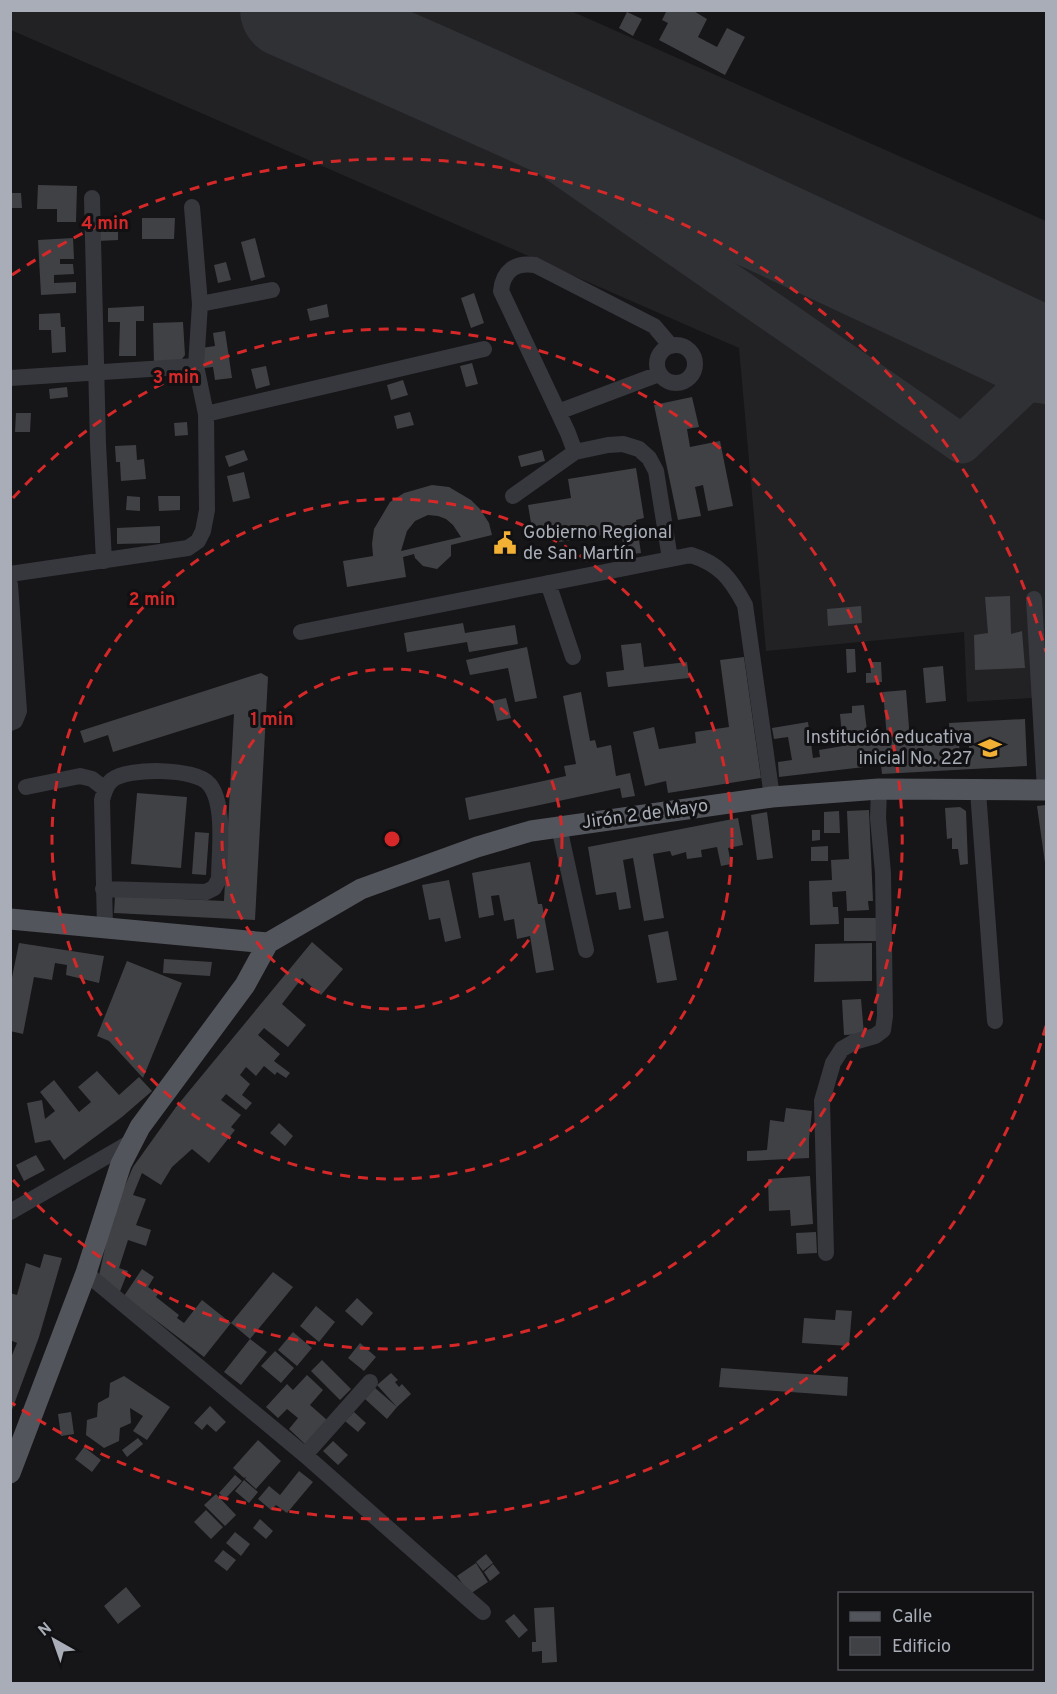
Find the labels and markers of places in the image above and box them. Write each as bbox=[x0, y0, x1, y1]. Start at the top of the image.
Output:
place label: Gobierno Regional de San Martín bbox=[523, 522, 672, 566]
public building icon: Gobierno Regional de San Martín bbox=[492, 530, 518, 556]
place label: Institución educativa inicial No. 227 bbox=[806, 727, 972, 771]
school or university icon: Institución educativa inicial No. 227 bbox=[977, 735, 1003, 761]
centre of rings bbox=[382, 829, 402, 849]

